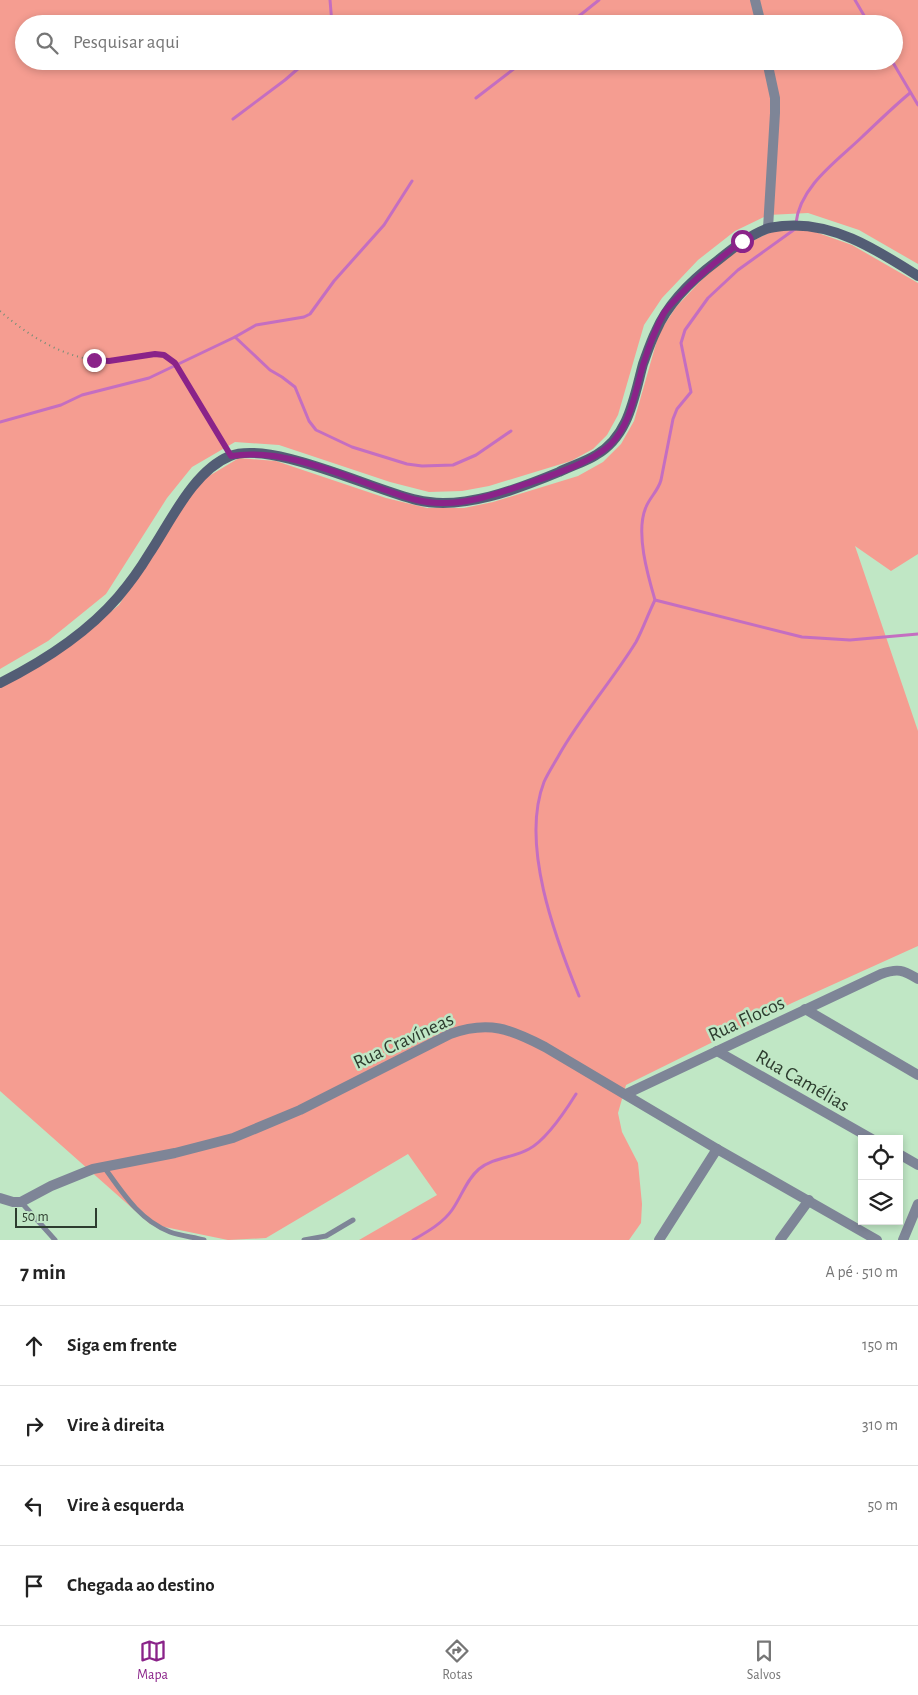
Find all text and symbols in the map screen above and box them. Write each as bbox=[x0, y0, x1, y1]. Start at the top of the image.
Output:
search box bbox=[15, 15, 903, 70]
icon: search bbox=[33, 29, 61, 57]
text: Pesquisar aqui bbox=[73, 33, 179, 52]
route start bbox=[731, 230, 754, 253]
route end bbox=[83, 349, 106, 372]
street label: Rua Flocos bbox=[705, 993, 788, 1045]
street label: Rua Cravíneas bbox=[350, 1009, 457, 1073]
street label: Rua Camélias bbox=[752, 1046, 853, 1116]
map controls bbox=[858, 1135, 903, 1225]
button: locate bbox=[858, 1135, 903, 1180]
button: layers bbox=[858, 1180, 903, 1225]
scale bar bbox=[15, 1205, 98, 1228]
text: 50 m bbox=[22, 1210, 49, 1224]
text: 7 min bbox=[20, 1262, 66, 1283]
text: A pé · 510 m bbox=[826, 1264, 898, 1280]
icon: ahead bbox=[20, 1332, 48, 1360]
text: Siga em frente bbox=[67, 1336, 177, 1355]
text: 150 m bbox=[862, 1337, 898, 1353]
icon: right bbox=[20, 1412, 48, 1440]
text: Vire à direita bbox=[67, 1416, 165, 1435]
text: 310 m bbox=[862, 1417, 898, 1433]
icon: left bbox=[20, 1492, 48, 1520]
text: Vire à esquerda bbox=[67, 1496, 184, 1515]
text: 50 m bbox=[867, 1497, 898, 1513]
icon: arrive bbox=[20, 1572, 48, 1600]
text: Chegada ao destino bbox=[67, 1576, 215, 1595]
tab: Mapa bbox=[137, 1637, 168, 1684]
tab: Rotas bbox=[442, 1637, 473, 1684]
tab: Salvos bbox=[747, 1637, 781, 1684]

